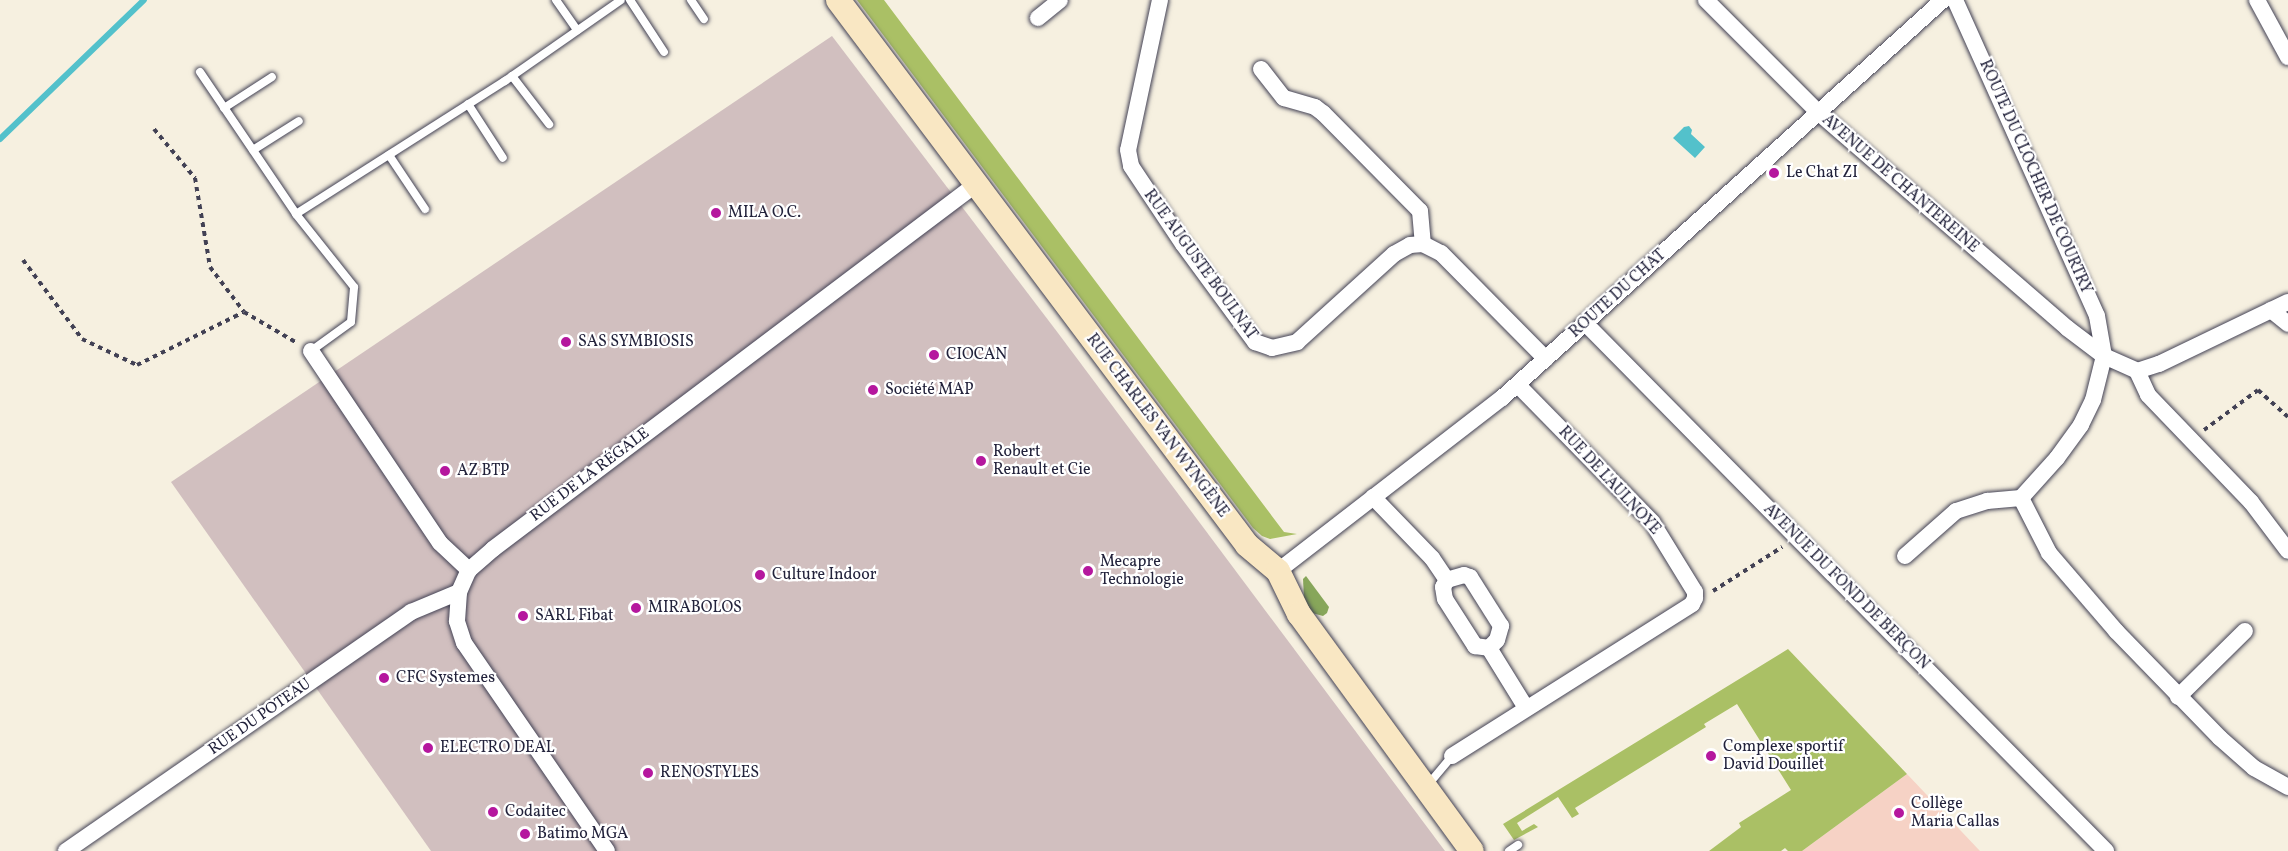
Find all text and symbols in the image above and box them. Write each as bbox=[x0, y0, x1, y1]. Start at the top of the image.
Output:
street label: ROUTE DU CLOCHER DE COURTRY bbox=[1975, 57, 2095, 297]
street label: AVENUE DE CHANTEREINE bbox=[1818, 111, 1982, 257]
place label: Le Chat ZI bbox=[1786, 163, 1858, 183]
marker: Le Chat ZI bbox=[1767, 166, 1781, 180]
street label: RUE AUGUSTE BOULNAT bbox=[1139, 186, 1261, 344]
place label: MILA O.C. bbox=[728, 203, 801, 223]
marker: MILA O.C. bbox=[709, 206, 723, 220]
street label: ROUTE DU CHAT bbox=[1566, 246, 1670, 342]
street label: RUE CHARLES VAN WYNGÈNE bbox=[1081, 330, 1233, 522]
place label: SAS SYMBIOSIS bbox=[578, 332, 694, 352]
marker: SAS SYMBIOSIS bbox=[559, 335, 573, 349]
place label: CIOCAN bbox=[946, 345, 1007, 365]
marker: CIOCAN bbox=[927, 348, 941, 362]
place label: Société MAP bbox=[885, 380, 974, 400]
marker: Société MAP bbox=[866, 383, 880, 397]
street label: RUE DE L'AULNOYE bbox=[1554, 423, 1664, 539]
street label: RUE DE LA RÉGALE bbox=[527, 424, 653, 526]
place label: Robert Renault et Cie bbox=[993, 442, 1091, 480]
marker: Robert Renault et Cie bbox=[974, 454, 988, 468]
place label: AZ BTP bbox=[457, 461, 509, 481]
marker: AZ BTP bbox=[438, 464, 452, 478]
street label: AVENUE DU FOND DE BERÇON bbox=[1759, 500, 1933, 674]
place label: Mecapre Technologie bbox=[1100, 552, 1184, 590]
marker: Mecapre Technologie bbox=[1081, 564, 1095, 578]
place label: Culture Indoor bbox=[772, 565, 876, 585]
marker: Culture Indoor bbox=[753, 568, 767, 582]
place label: MIRABOLOS bbox=[648, 598, 742, 618]
marker: MIRABOLOS bbox=[629, 601, 643, 615]
place label: SARL Fibat bbox=[535, 606, 614, 626]
marker: SARL Fibat bbox=[516, 609, 530, 623]
place label: CFC Systemes bbox=[396, 668, 495, 688]
marker: CFC Systemes bbox=[377, 671, 391, 685]
street label: RUE DU POTEAU bbox=[205, 674, 315, 760]
place label: Complexe sportif David Douillet bbox=[1723, 737, 1843, 775]
place label: ELECTRO DEAL bbox=[440, 738, 555, 758]
marker: ELECTRO DEAL bbox=[421, 741, 435, 755]
marker: Complexe sportif David Douillet bbox=[1704, 749, 1718, 763]
place label: RENOSTYLES bbox=[660, 763, 759, 783]
marker: RENOSTYLES bbox=[641, 766, 655, 780]
place label: Collège Maria Callas bbox=[1911, 794, 1999, 832]
place label: Codaitec bbox=[505, 802, 566, 822]
marker: Codaitec bbox=[486, 805, 500, 819]
marker: Collège Maria Callas bbox=[1892, 806, 1906, 820]
place label: Batimo MGA bbox=[537, 824, 628, 844]
marker: Batimo MGA bbox=[518, 827, 532, 841]

